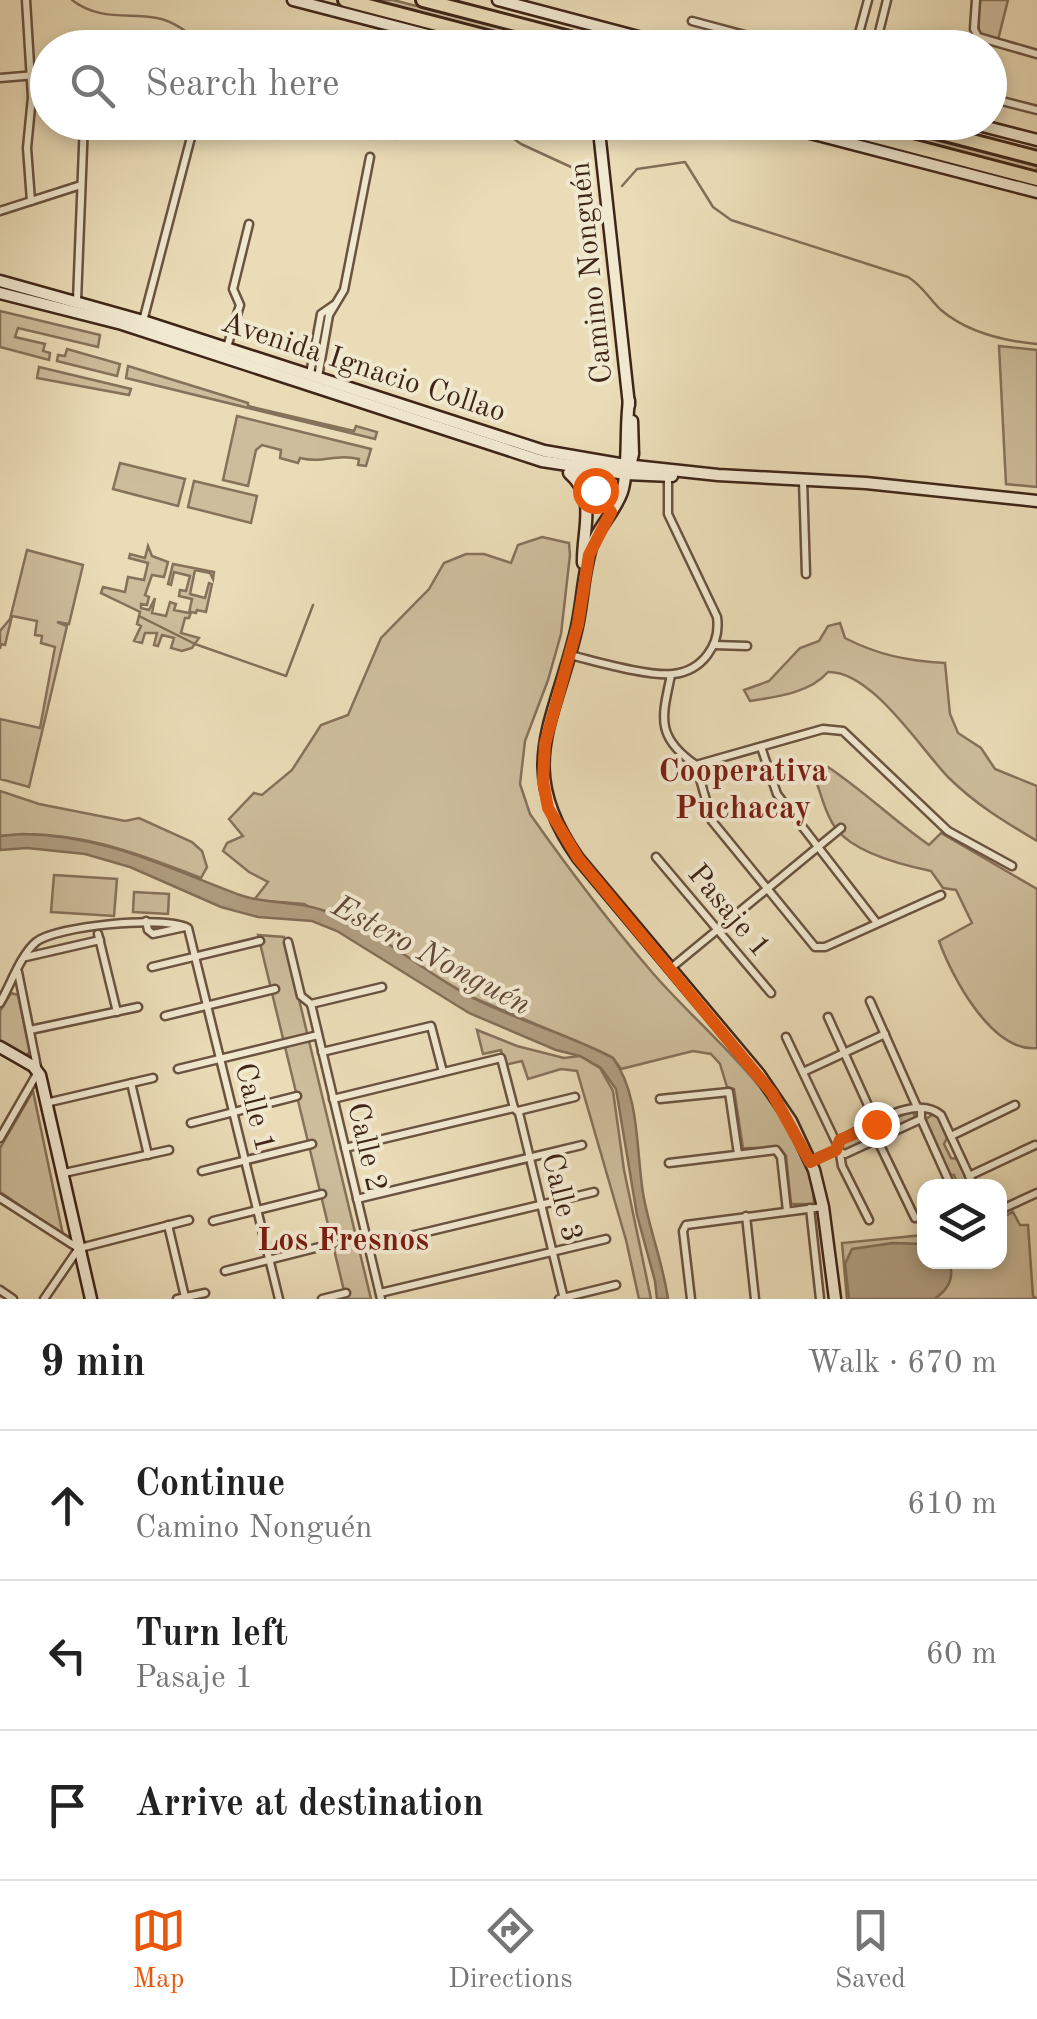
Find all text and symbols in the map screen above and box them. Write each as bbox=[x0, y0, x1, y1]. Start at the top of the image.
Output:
search box bbox=[30, 30, 1007, 140]
icon: search bbox=[65, 58, 120, 113]
text: Search here bbox=[145, 66, 340, 104]
street label: Camino Nonguén bbox=[565, 160, 619, 385]
street label: Avenida Ignacio Collao bbox=[218, 308, 509, 428]
route start bbox=[573, 468, 619, 514]
district label: Cooperativa Puchacay bbox=[658, 757, 828, 826]
street label: Pasaje 1 bbox=[681, 859, 776, 963]
water label: Estero Nonguén bbox=[325, 890, 535, 1022]
street label: Calle 1 bbox=[229, 1060, 280, 1155]
street label: Calle 2 bbox=[341, 1100, 391, 1195]
route end bbox=[854, 1102, 900, 1148]
street label: Calle 3 bbox=[536, 1150, 587, 1245]
map controls bbox=[917, 1179, 1007, 1269]
button: layers bbox=[917, 1179, 1007, 1269]
district label: Los Fresnos bbox=[257, 1226, 429, 1258]
text: 9 min bbox=[40, 1343, 146, 1385]
text: Walk · 670 m bbox=[807, 1348, 997, 1380]
text: Continue bbox=[135, 1466, 285, 1504]
icon: ahead bbox=[40, 1478, 95, 1533]
text: 610 m bbox=[907, 1489, 997, 1521]
text: Camino Nonguén bbox=[135, 1513, 373, 1545]
text: Turn left bbox=[135, 1616, 288, 1654]
icon: left bbox=[40, 1628, 95, 1683]
text: 60 m bbox=[926, 1639, 997, 1671]
text: Pasaje 1 bbox=[135, 1663, 253, 1695]
icon: arrive bbox=[40, 1778, 95, 1833]
text: Arrive at destination bbox=[135, 1786, 484, 1824]
tab: Map bbox=[131, 1903, 186, 1998]
tab: Directions bbox=[448, 1903, 573, 1998]
tab: Saved bbox=[835, 1903, 906, 1998]

